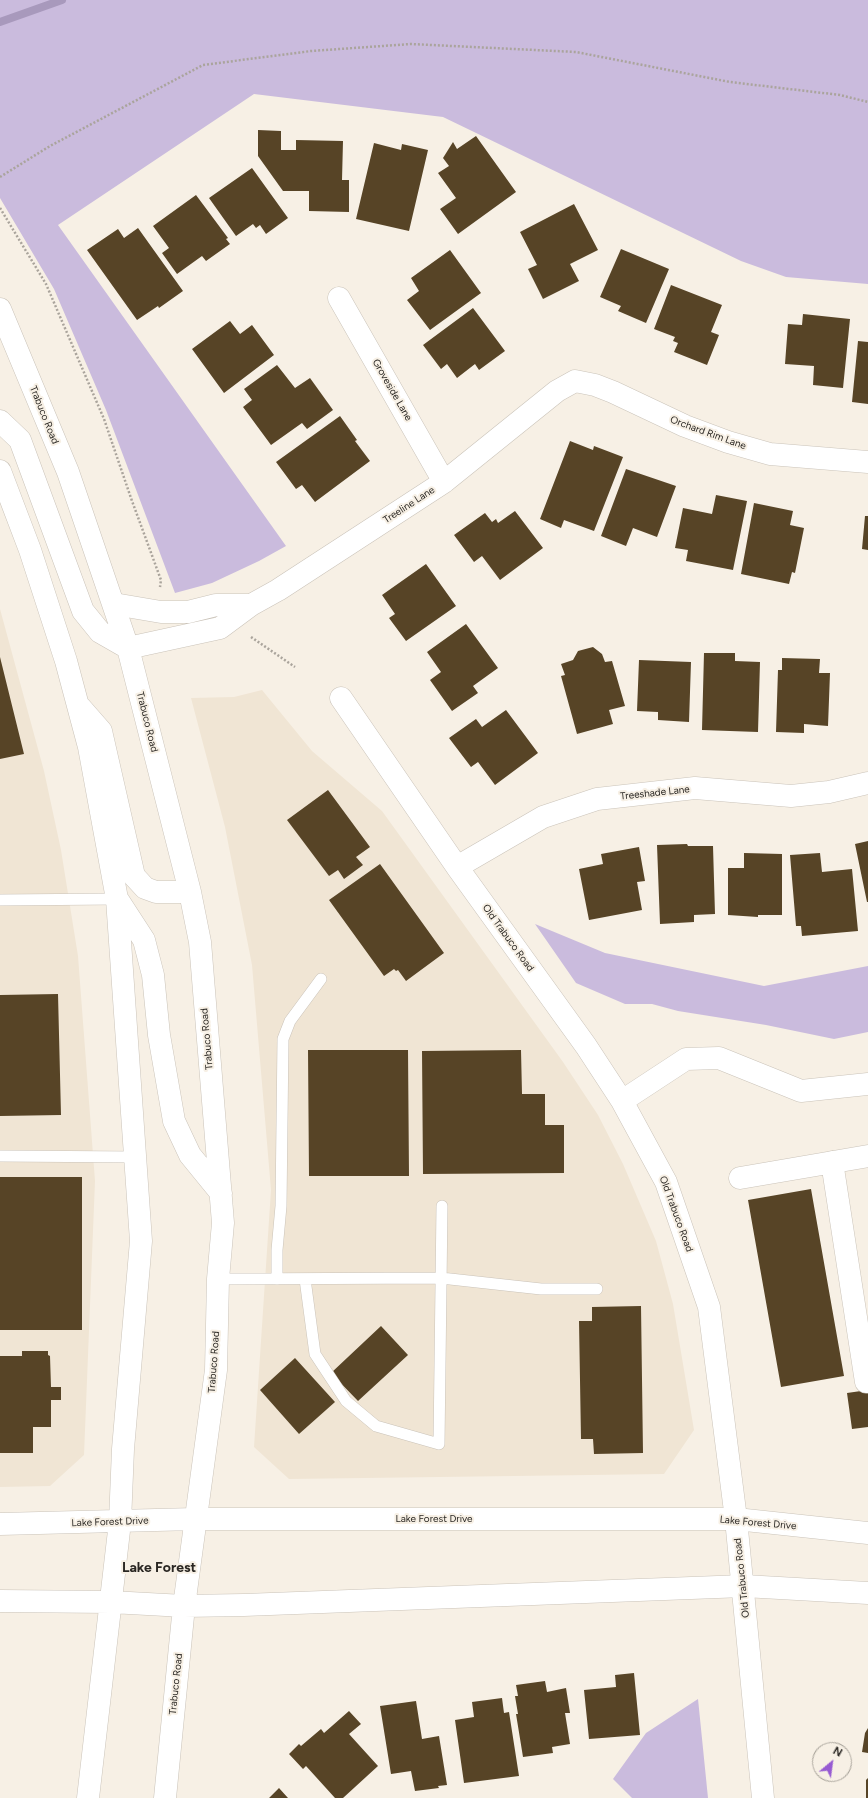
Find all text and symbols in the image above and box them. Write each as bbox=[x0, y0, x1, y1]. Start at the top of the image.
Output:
street label: Groveside Lane bbox=[369, 357, 415, 423]
street label: Trabuco Road bbox=[27, 384, 61, 446]
street label: Orchard Rim Lane bbox=[668, 414, 748, 452]
street label: Treeline Lane bbox=[381, 484, 437, 526]
street label: Trabuco Road bbox=[134, 691, 160, 753]
street label: Treeshade Lane bbox=[620, 783, 690, 803]
street label: Old Trabuco Road bbox=[480, 902, 536, 974]
street label: Trabuco Road bbox=[198, 1008, 216, 1070]
street label: Old Trabuco Road bbox=[657, 1174, 695, 1254]
street label: Trabuco Road bbox=[206, 1331, 222, 1393]
street label: Lake Forest Drive bbox=[395, 1513, 473, 1525]
street label: Lake Forest Drive bbox=[719, 1514, 797, 1532]
street label: Lake Forest Drive bbox=[71, 1515, 149, 1529]
street label: Old Trabuco Road bbox=[732, 1538, 752, 1618]
district label: Lake Forest bbox=[122, 1560, 196, 1576]
street label: Trabuco Road bbox=[167, 1653, 185, 1715]
north arrow bbox=[812, 1742, 852, 1782]
text: N bbox=[831, 1744, 844, 1760]

